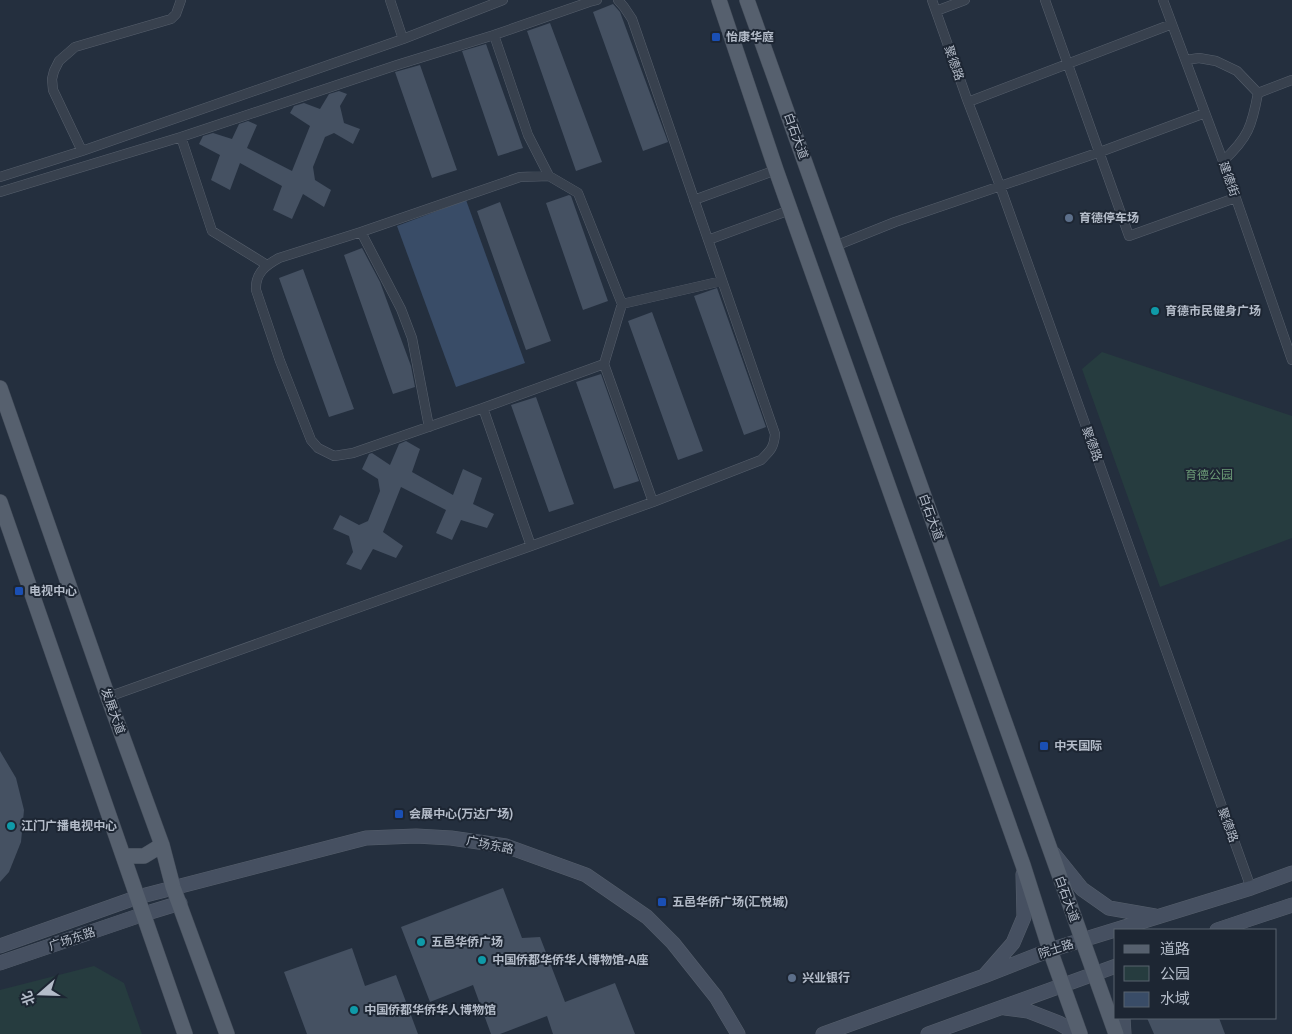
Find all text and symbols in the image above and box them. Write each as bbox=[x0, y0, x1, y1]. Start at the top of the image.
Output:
place label: 怡康华庭 bbox=[726, 30, 774, 43]
marker: 怡康华庭 bbox=[710, 31, 722, 43]
street label: 聚德路 bbox=[942, 44, 966, 82]
street label: 白石大道 bbox=[782, 111, 811, 161]
street label: 建德街 bbox=[1217, 160, 1241, 198]
place label: 育德停车场 bbox=[1079, 211, 1139, 224]
marker: 育德停车场 bbox=[1063, 212, 1075, 224]
place label: 育德市民健身广场 bbox=[1165, 304, 1261, 317]
marker: 育德市民健身广场 bbox=[1149, 305, 1161, 317]
street label: 聚德路 bbox=[1080, 425, 1105, 463]
park label: 育德公园 bbox=[1185, 468, 1233, 481]
street label: 白石大道 bbox=[917, 492, 946, 542]
place label: 电视中心 bbox=[29, 584, 77, 597]
marker: 电视中心 bbox=[13, 585, 25, 597]
street label: 发展大道 bbox=[99, 686, 128, 736]
place label: 中天国际 bbox=[1054, 739, 1102, 752]
marker: 中天国际 bbox=[1038, 740, 1050, 752]
street label: 聚德路 bbox=[1216, 806, 1241, 844]
place label: 会展中心(万达广场) bbox=[409, 807, 513, 821]
marker: 会展中心(万达广场) bbox=[393, 808, 405, 820]
place label: 江门广播电视中心 bbox=[21, 819, 117, 832]
marker: 江门广播电视中心 bbox=[5, 820, 17, 832]
street label: 广场东路 bbox=[465, 834, 515, 855]
street label: 白石大道 bbox=[1053, 874, 1082, 924]
place label: 五邑华侨广场(汇悦城) bbox=[672, 895, 788, 909]
marker: 五邑华侨广场(汇悦城) bbox=[656, 896, 668, 908]
street label: 广场东路 bbox=[47, 925, 97, 952]
legend bbox=[1114, 929, 1277, 1019]
place label: 五邑华侨广场 bbox=[431, 935, 503, 948]
marker: 五邑华侨广场 bbox=[415, 936, 427, 948]
street label: 院士路 bbox=[1037, 937, 1075, 960]
text: 道路 bbox=[1160, 940, 1190, 957]
place label: 中国侨都华侨华人博物馆-A座 bbox=[492, 953, 648, 966]
marker: 中国侨都华侨华人博物馆-A座 bbox=[476, 954, 488, 966]
text: 公园 bbox=[1160, 965, 1190, 982]
north arrow bbox=[15, 969, 65, 1019]
place label: 兴业银行 bbox=[802, 971, 850, 984]
marker: 兴业银行 bbox=[786, 972, 798, 984]
text: 北 bbox=[18, 989, 38, 1008]
text: 水域 bbox=[1160, 990, 1190, 1007]
place label: 中国侨都华侨华人博物馆 bbox=[364, 1003, 496, 1016]
marker: 中国侨都华侨华人博物馆 bbox=[348, 1004, 360, 1016]

